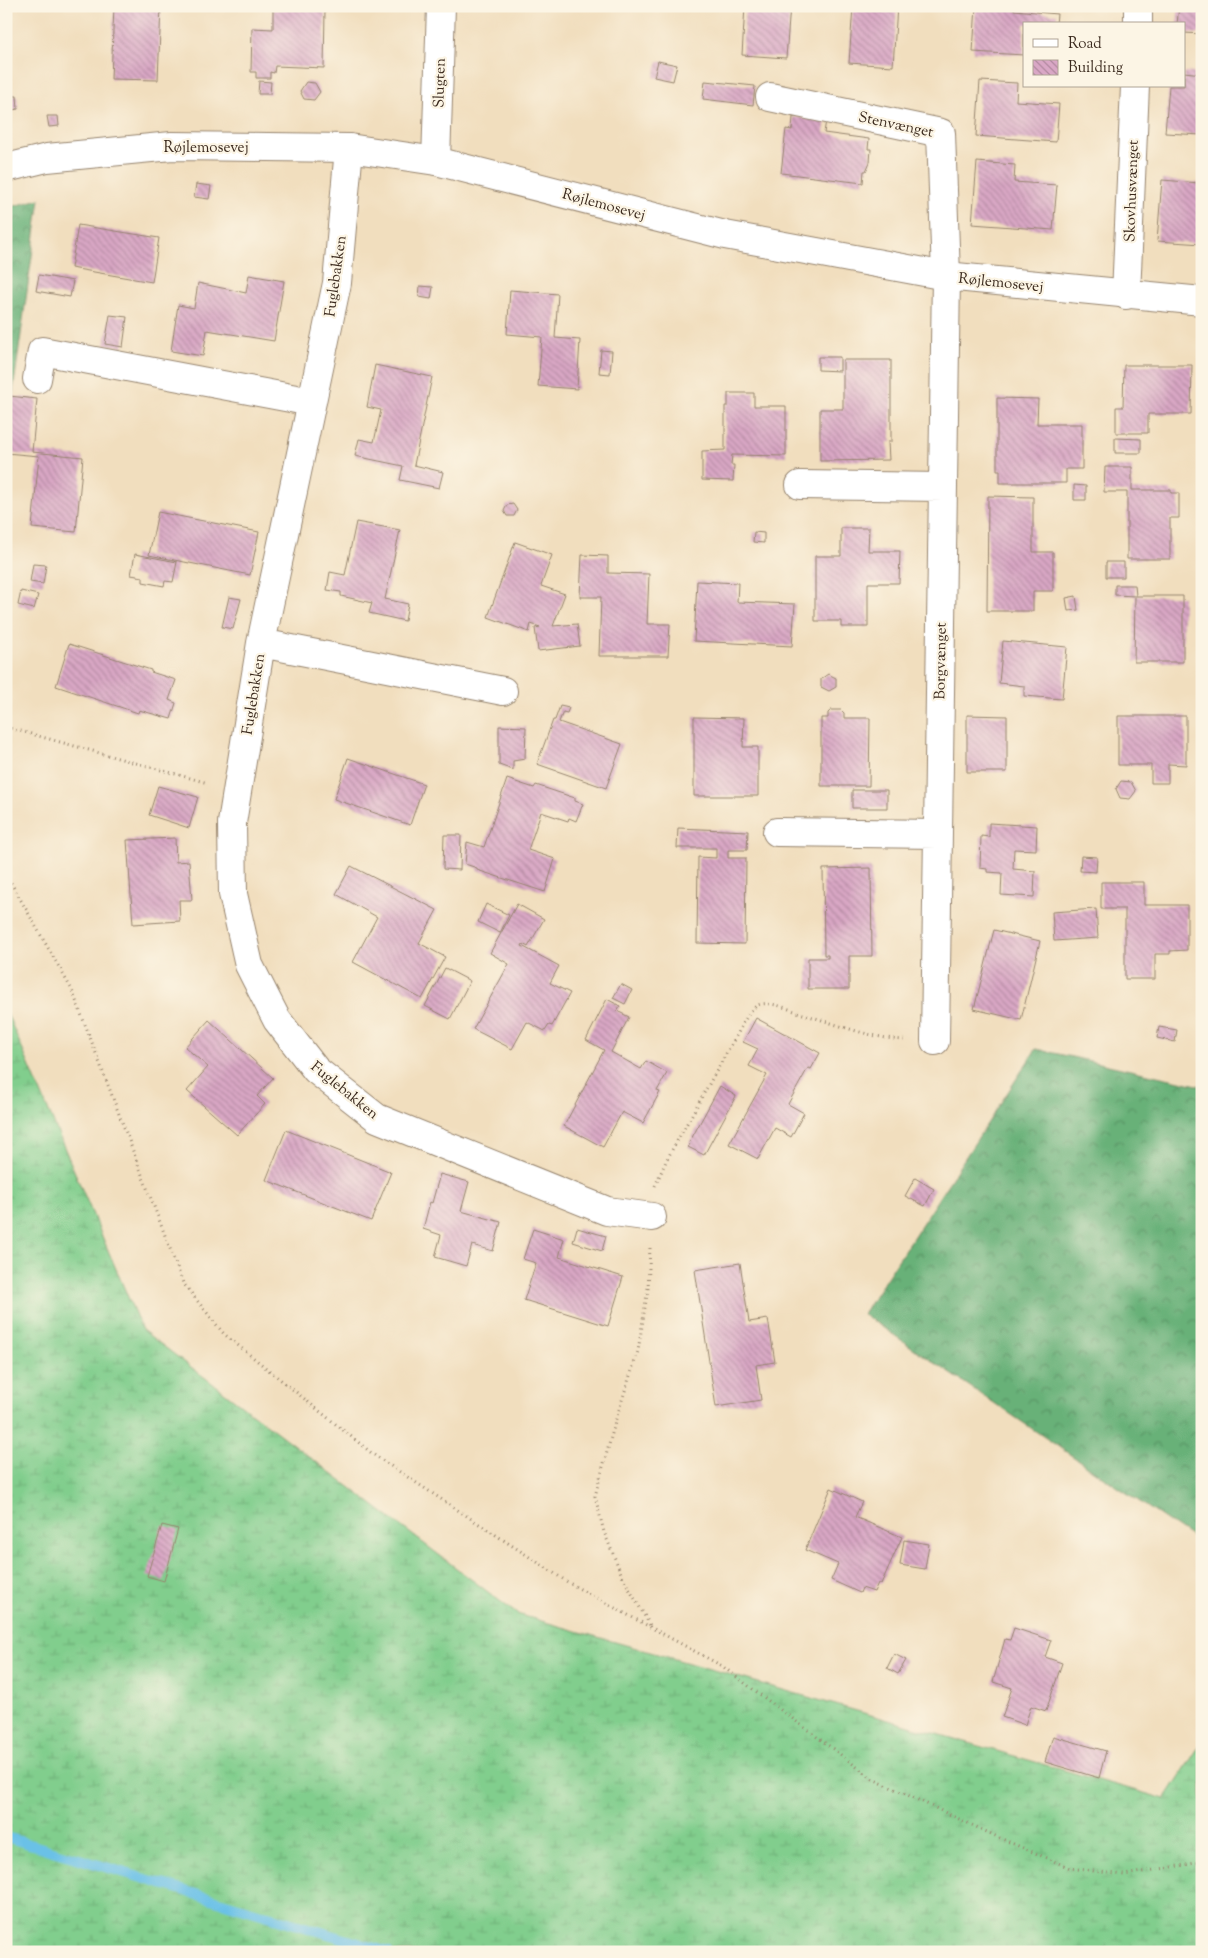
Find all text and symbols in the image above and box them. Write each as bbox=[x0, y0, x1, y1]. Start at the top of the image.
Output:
legend bbox=[1023, 22, 1186, 88]
text: Road bbox=[1068, 34, 1102, 55]
street label: Slugten bbox=[429, 58, 452, 108]
text: Building bbox=[1068, 58, 1123, 79]
street label: Stenvænget bbox=[856, 107, 935, 144]
street label: Røjlemosevej bbox=[163, 138, 249, 159]
street label: Skovhusvænget bbox=[1120, 140, 1145, 243]
street label: Røjlemosevej bbox=[560, 184, 647, 227]
street label: Fuglebakken bbox=[320, 234, 353, 318]
street label: Røjlemosevej bbox=[957, 269, 1044, 298]
street label: Borgvænget bbox=[930, 622, 953, 700]
street label: Fuglebakken bbox=[238, 652, 271, 736]
street label: Fuglebakken bbox=[306, 1057, 383, 1125]

